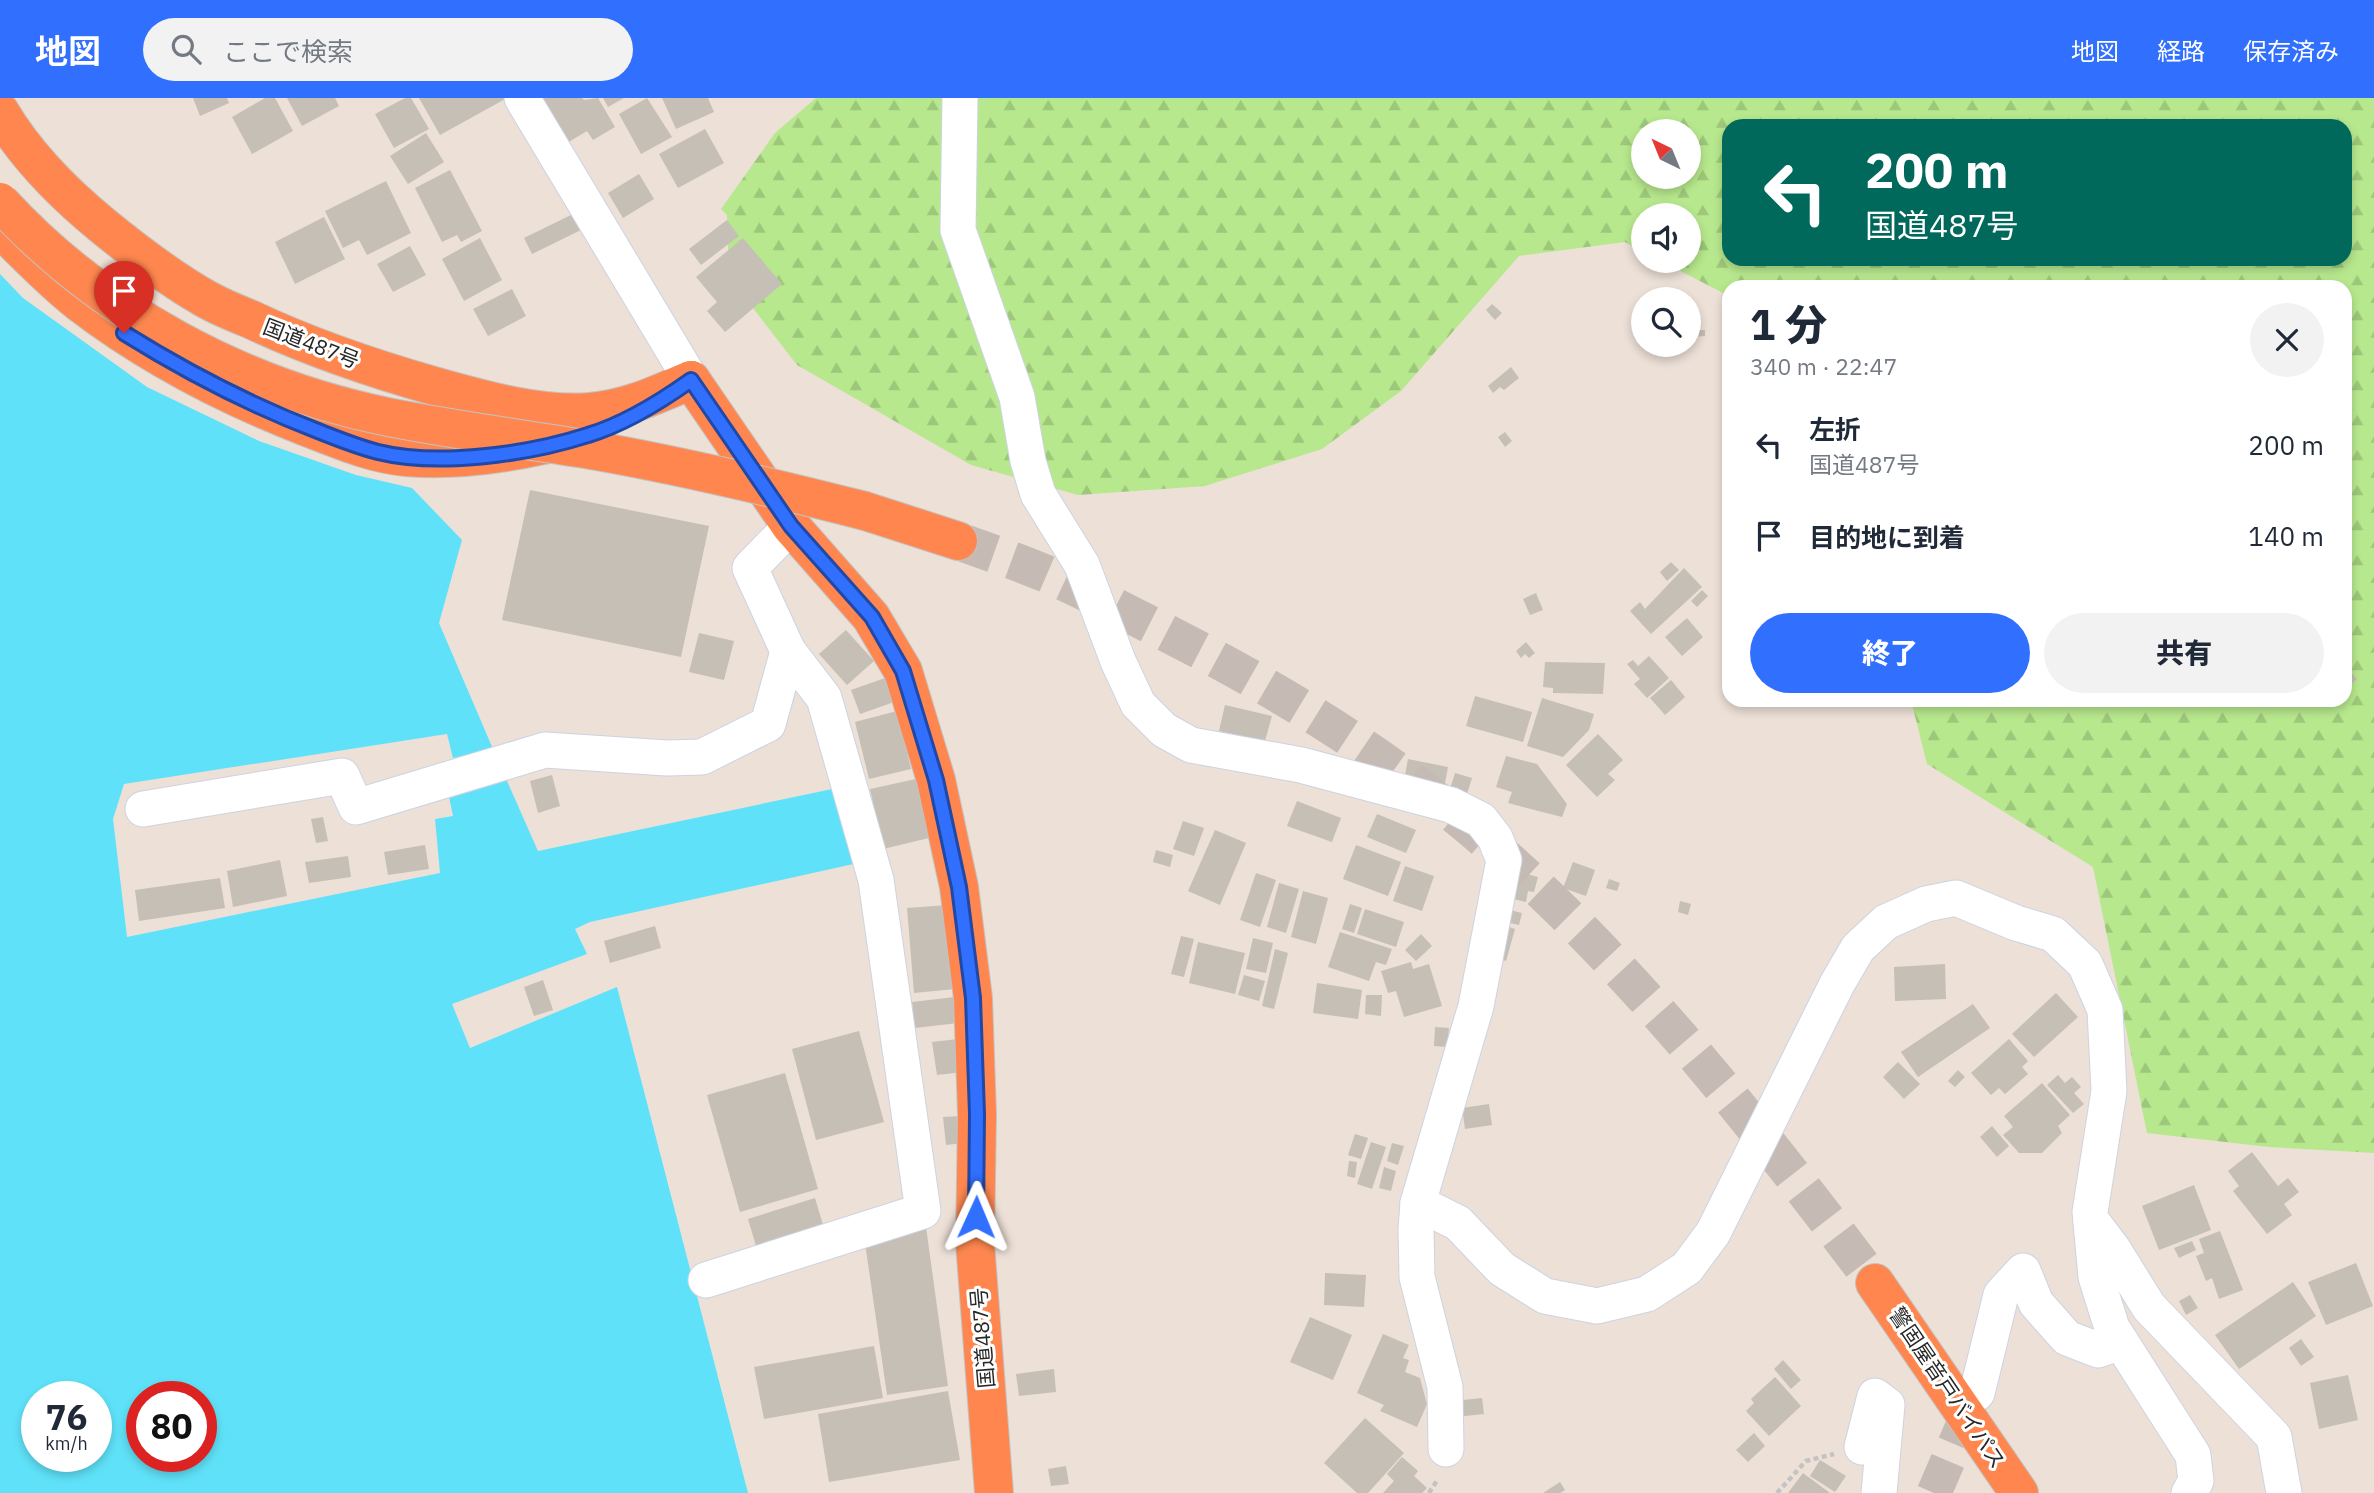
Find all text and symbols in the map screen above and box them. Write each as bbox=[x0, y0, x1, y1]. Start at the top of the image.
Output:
search box bbox=[143, 18, 633, 81]
text: 地図 bbox=[35, 29, 101, 72]
icon: search bbox=[167, 30, 205, 68]
text: ここで検索 bbox=[223, 34, 353, 68]
text: 地図 bbox=[2071, 35, 2119, 67]
text: 経路 bbox=[2157, 35, 2205, 67]
text: 保存済み bbox=[2243, 35, 2339, 67]
north arrow bbox=[1631, 119, 1701, 189]
map controls bbox=[1631, 119, 1701, 357]
text: 200 m bbox=[1865, 138, 2009, 201]
icon: left bbox=[1750, 147, 1841, 238]
button: sound bbox=[1631, 203, 1701, 273]
text: 国道487号 bbox=[1865, 204, 2019, 246]
pin bbox=[94, 261, 154, 333]
icon: arrive bbox=[105, 272, 143, 310]
button: search bbox=[1631, 287, 1701, 357]
text: 1 分 bbox=[1750, 297, 1827, 352]
button: close bbox=[2250, 303, 2324, 377]
street label: 国道487号 bbox=[259, 312, 363, 374]
text: 340 m · 22:47 bbox=[1750, 351, 1897, 381]
text: 左折 bbox=[1809, 412, 1861, 446]
icon: left bbox=[1750, 426, 1788, 464]
text: 200 m bbox=[2248, 428, 2324, 462]
text: 国道487号 bbox=[1809, 449, 1919, 479]
icon: arrive bbox=[1750, 517, 1788, 555]
text: 140 m bbox=[2248, 519, 2324, 553]
text: 目的地に到着 bbox=[1809, 520, 1965, 554]
button: 終了 bbox=[1750, 613, 2030, 693]
button: 共有 bbox=[2044, 613, 2324, 693]
position arrow bbox=[939, 1180, 1013, 1254]
street label: 国道487号 bbox=[964, 1287, 1000, 1390]
street label: 警固屋音戸バイパス bbox=[1883, 1301, 2012, 1473]
speed limit sign: 80 bbox=[126, 1381, 217, 1472]
text: 76 bbox=[45, 1394, 88, 1440]
text: km/h bbox=[45, 1432, 88, 1455]

